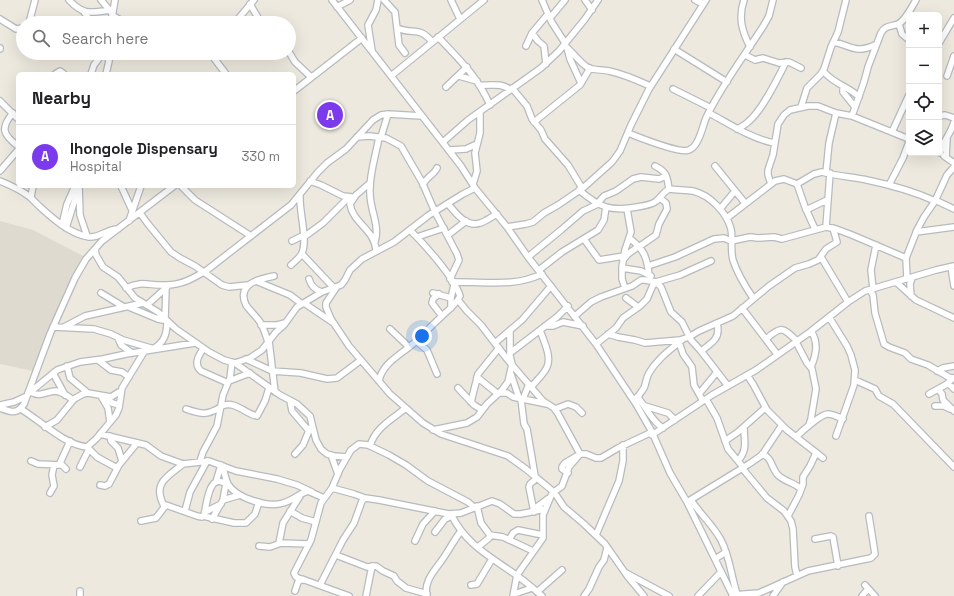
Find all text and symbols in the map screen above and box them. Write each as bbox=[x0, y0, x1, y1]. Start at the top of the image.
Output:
map controls bbox=[906, 12, 942, 156]
button: + bbox=[906, 12, 942, 48]
search box bbox=[16, 16, 296, 60]
icon: search bbox=[30, 27, 52, 49]
text: Search here bbox=[62, 29, 148, 48]
button: − bbox=[906, 48, 942, 84]
button: locate bbox=[906, 84, 942, 120]
text: Nearby bbox=[32, 87, 91, 109]
pin: A bbox=[317, 100, 343, 130]
button: layers bbox=[906, 120, 942, 156]
text: Ihongole Dispensary bbox=[70, 139, 218, 158]
text: A bbox=[41, 148, 49, 165]
text: 330 m bbox=[241, 148, 280, 165]
text: Hospital bbox=[70, 158, 122, 175]
your location bbox=[412, 326, 432, 346]

